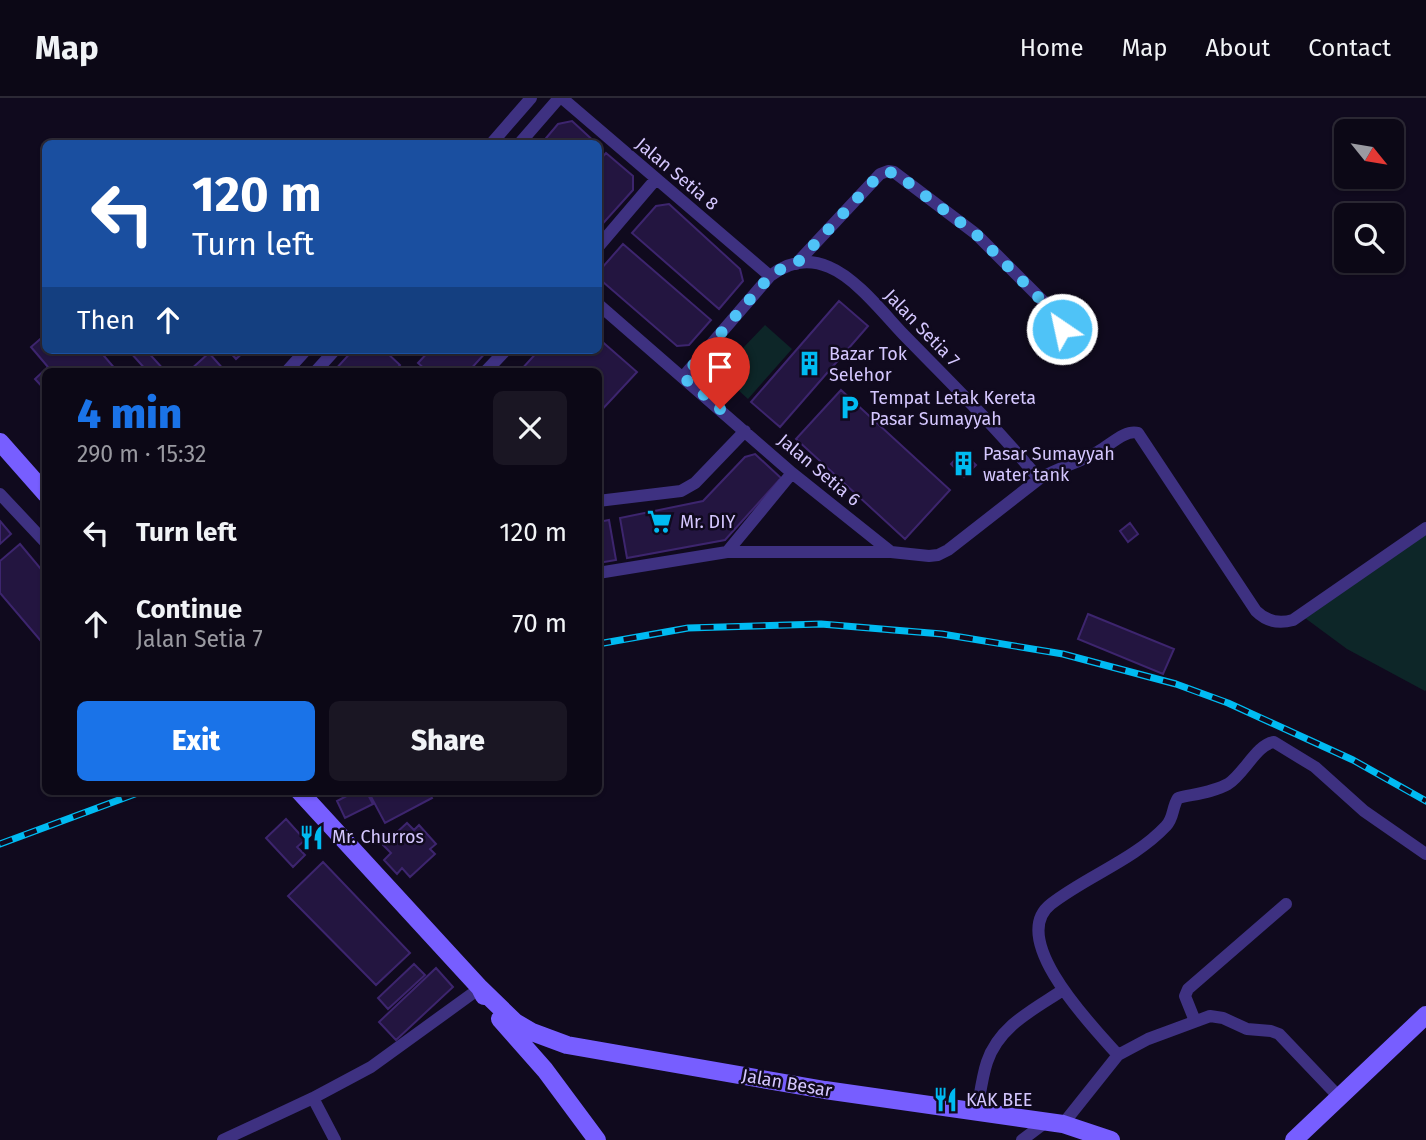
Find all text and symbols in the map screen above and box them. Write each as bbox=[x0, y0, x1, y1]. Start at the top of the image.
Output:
text: Map bbox=[35, 28, 99, 68]
text: Home bbox=[1020, 34, 1084, 62]
text: Map bbox=[1122, 34, 1168, 62]
text: About bbox=[1206, 34, 1270, 62]
text: Contact bbox=[1308, 34, 1391, 62]
north arrow bbox=[1334, 119, 1404, 189]
map controls bbox=[1334, 119, 1404, 273]
street label: Jalan Setia 8 bbox=[631, 133, 723, 215]
text: 120 m bbox=[192, 165, 322, 224]
icon: left bbox=[77, 168, 168, 259]
button: search bbox=[1334, 203, 1404, 273]
text: Turn left bbox=[192, 225, 314, 263]
street label: Jalan Setia 7 bbox=[880, 285, 964, 371]
position arrow bbox=[1025, 292, 1099, 366]
icon: ahead bbox=[149, 301, 187, 339]
text: Then bbox=[77, 305, 135, 336]
pin bbox=[690, 337, 750, 409]
place label: Bazar Tok Selehor bbox=[829, 343, 908, 386]
icon: arrive bbox=[701, 348, 739, 386]
building icon: Bazar Tok Selehor bbox=[795, 350, 823, 378]
place label: Tempat Letak Kereta Pasar Sumayyah bbox=[870, 387, 1036, 430]
text: 4 min bbox=[77, 389, 182, 439]
button: close bbox=[493, 391, 567, 465]
parking icon: Tempat Letak Kereta Pasar Sumayyah bbox=[836, 394, 864, 422]
street label: Jalan Setia 6 bbox=[773, 429, 865, 511]
text: 290 m · 15:32 bbox=[77, 440, 206, 468]
place label: Pasar Sumayyah water tank bbox=[983, 443, 1115, 486]
building icon: Pasar Sumayyah water tank bbox=[949, 450, 977, 478]
supermarket icon: Mr. DIY bbox=[646, 508, 674, 536]
place label: Mr. DIY bbox=[680, 511, 736, 533]
icon: left bbox=[77, 514, 115, 552]
text: Turn left bbox=[136, 517, 237, 548]
text: 120 m bbox=[499, 517, 567, 548]
text: Continue bbox=[136, 594, 242, 625]
icon: ahead bbox=[77, 605, 115, 643]
text: 70 m bbox=[512, 608, 567, 639]
text: Jalan Setia 7 bbox=[136, 625, 263, 653]
button: Exit bbox=[77, 701, 315, 781]
button: Share bbox=[329, 701, 567, 781]
restaurant icon: Mr. Churros bbox=[298, 823, 326, 851]
place label: Mr. Churros bbox=[332, 826, 424, 848]
street label: Jalan Besar bbox=[740, 1064, 834, 1102]
restaurant icon: KAK BEE bbox=[932, 1086, 960, 1114]
place label: KAK BEE bbox=[966, 1089, 1033, 1111]

